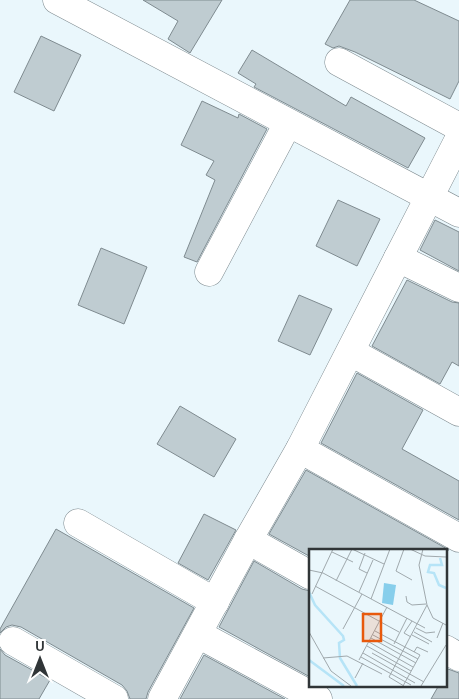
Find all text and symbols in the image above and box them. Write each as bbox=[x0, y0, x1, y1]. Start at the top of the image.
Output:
inset map bbox=[309, 549, 446, 686]
north arrow bbox=[15, 634, 65, 684]
text: U bbox=[35, 637, 45, 655]

